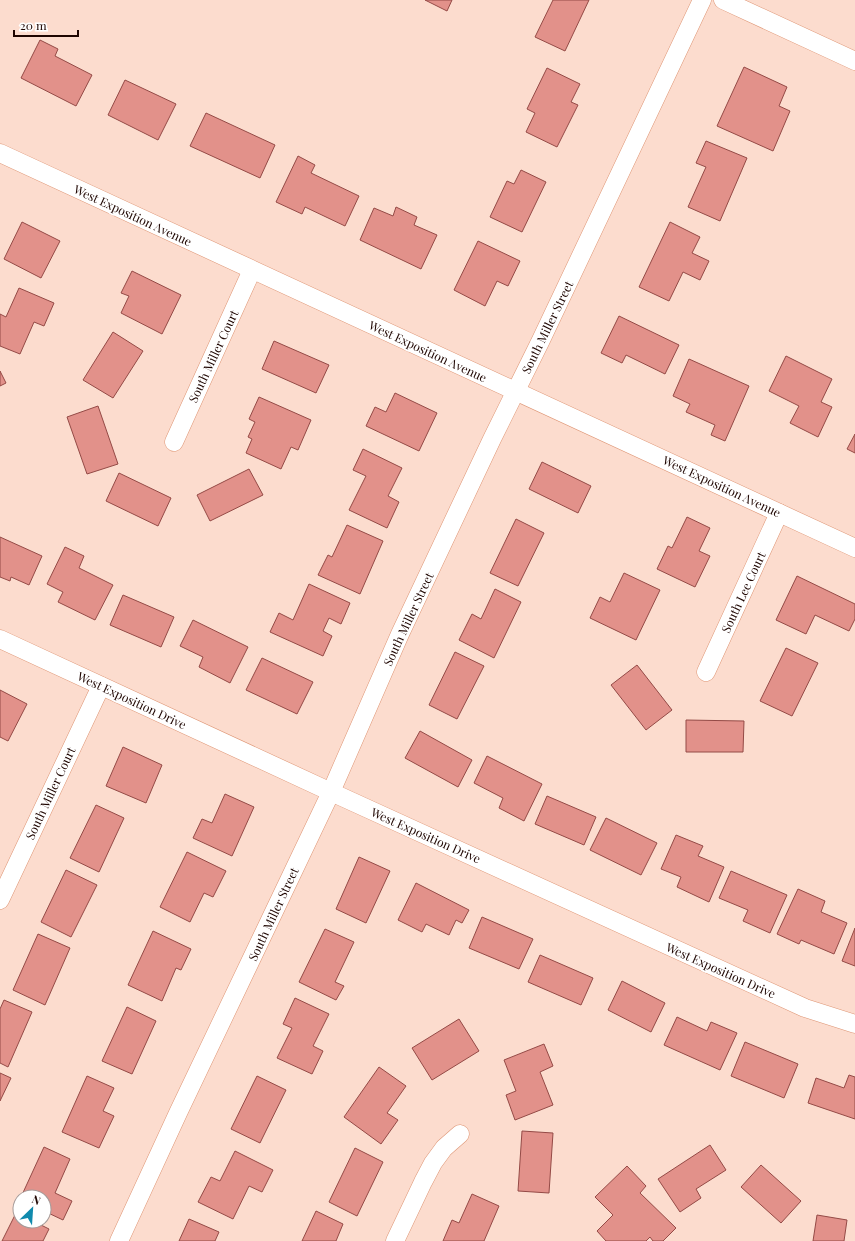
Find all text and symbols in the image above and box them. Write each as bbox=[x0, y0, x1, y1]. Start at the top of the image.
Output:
scale bar bbox=[14, 12, 78, 38]
text: 20 m bbox=[20, 17, 47, 33]
street label: West Exposition Avenue bbox=[71, 180, 194, 249]
street label: South Miller Street bbox=[518, 277, 577, 376]
street label: South Miller Court bbox=[184, 306, 242, 405]
street label: West Exposition Avenue bbox=[366, 316, 489, 385]
street label: West Exposition Avenue bbox=[660, 451, 783, 520]
street label: South Lee Court bbox=[717, 548, 769, 635]
street label: South Miller Street bbox=[379, 569, 437, 668]
street label: West Exposition Drive bbox=[74, 667, 189, 732]
street label: South Miller Court bbox=[21, 743, 79, 842]
street label: West Exposition Drive bbox=[368, 803, 483, 866]
street label: South Miller Street bbox=[244, 864, 302, 963]
street label: West Exposition Drive bbox=[663, 938, 778, 1001]
north arrow bbox=[12, 1189, 52, 1229]
text: N bbox=[30, 1191, 43, 1208]

